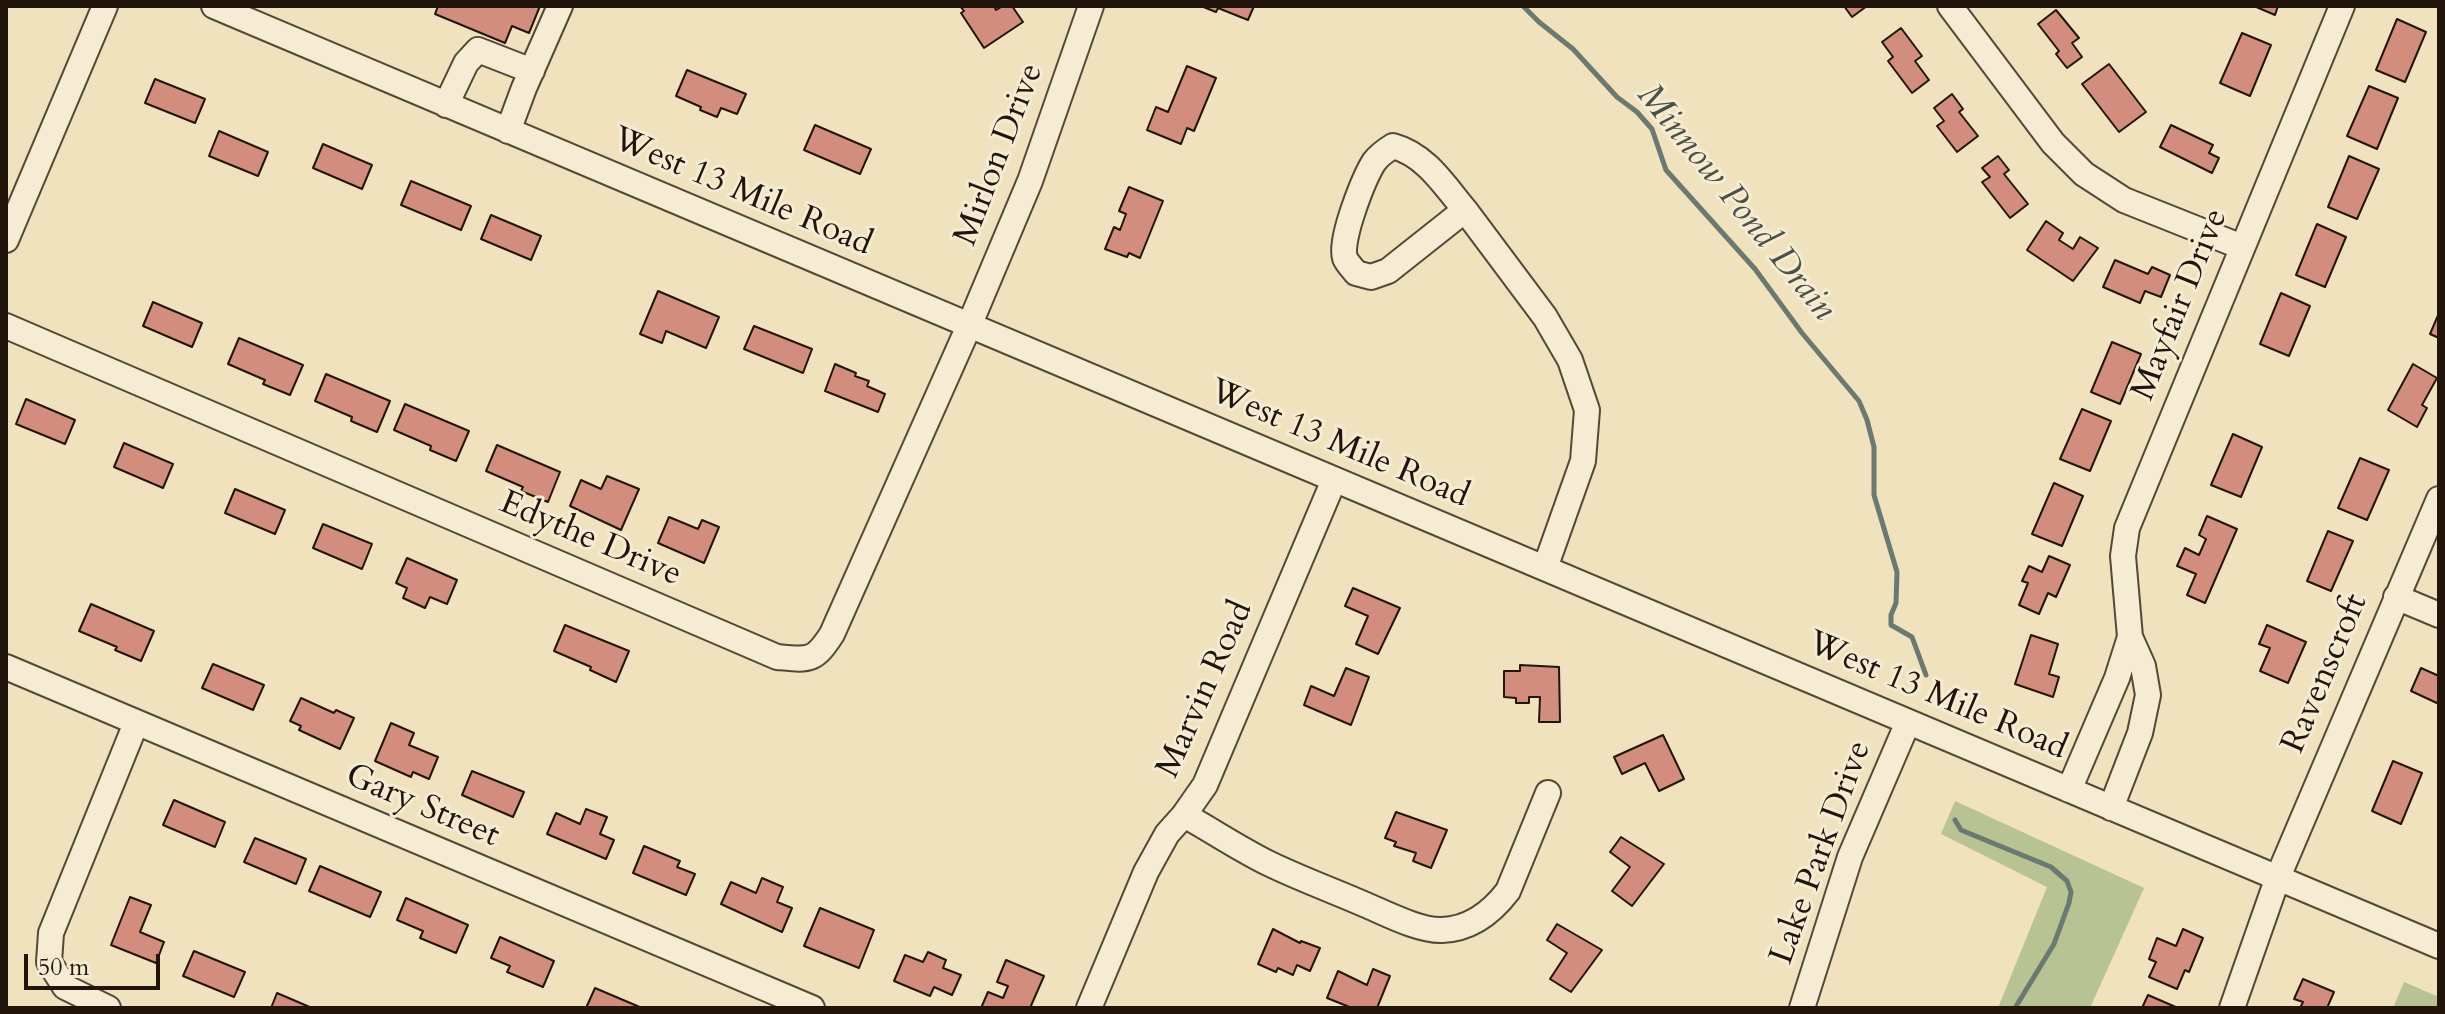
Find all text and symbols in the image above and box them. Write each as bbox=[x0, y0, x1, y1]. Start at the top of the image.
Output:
street label: Mirlon Drive bbox=[947, 58, 1053, 252]
water label: Minnow Pond Drain bbox=[1626, 76, 1844, 330]
street label: West 13 Mile Road bbox=[606, 120, 878, 266]
street label: Mayfair Drive bbox=[2124, 203, 2238, 407]
street label: West 13 Mile Road bbox=[1203, 372, 1475, 518]
street label: Edythe Drive bbox=[493, 483, 687, 597]
street label: Ravenscroft bbox=[2274, 588, 2378, 760]
street label: Marvin Road bbox=[1149, 595, 1263, 785]
street label: West 13 Mile Road bbox=[1801, 624, 2073, 770]
street label: Lake Park Drive bbox=[1763, 736, 1881, 970]
street label: Gary Street bbox=[339, 756, 505, 858]
scale bar bbox=[28, 938, 164, 988]
text: 50 m bbox=[38, 951, 89, 984]

